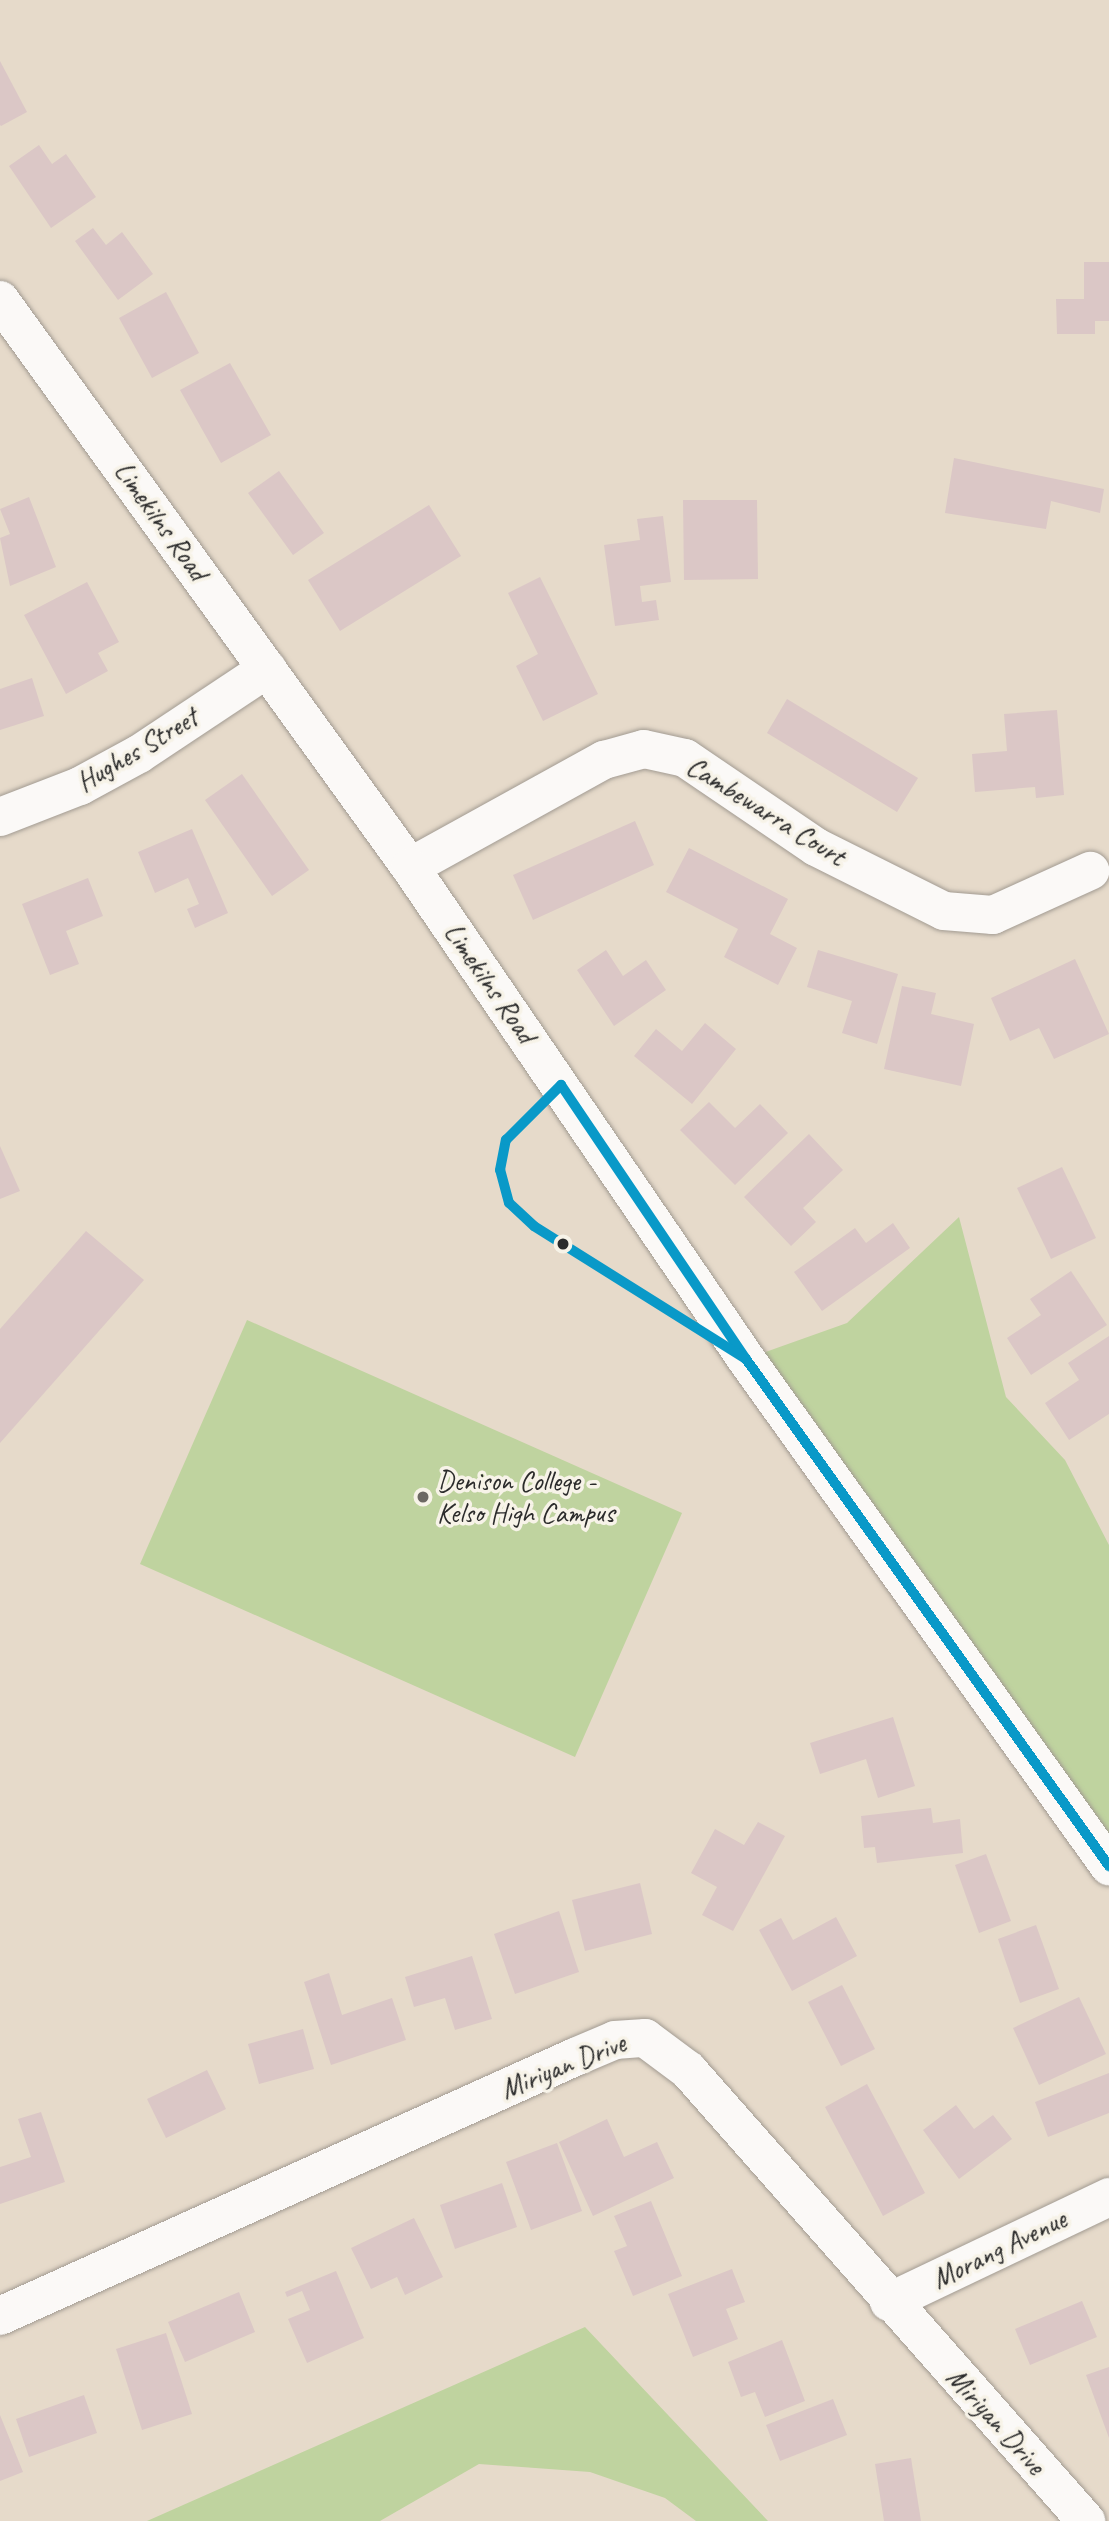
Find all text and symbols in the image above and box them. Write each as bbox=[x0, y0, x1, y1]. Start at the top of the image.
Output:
street label: Limekilns Road bbox=[107, 455, 215, 587]
street label: Hughes Street bbox=[70, 701, 204, 799]
street label: Cambewarra Court bbox=[681, 749, 851, 873]
street label: Limekilns Road bbox=[437, 917, 543, 1049]
unlabelled marker bbox=[556, 1237, 570, 1251]
place label: Denison College - Kelso High Campus bbox=[437, 1464, 612, 1530]
marker: Denison College - Kelso High Campus bbox=[415, 1489, 431, 1505]
street label: Miriyan Drive bbox=[496, 2026, 630, 2106]
street label: Morang Avenue bbox=[926, 2202, 1072, 2296]
street label: Miriyan Drive bbox=[939, 2361, 1053, 2481]

